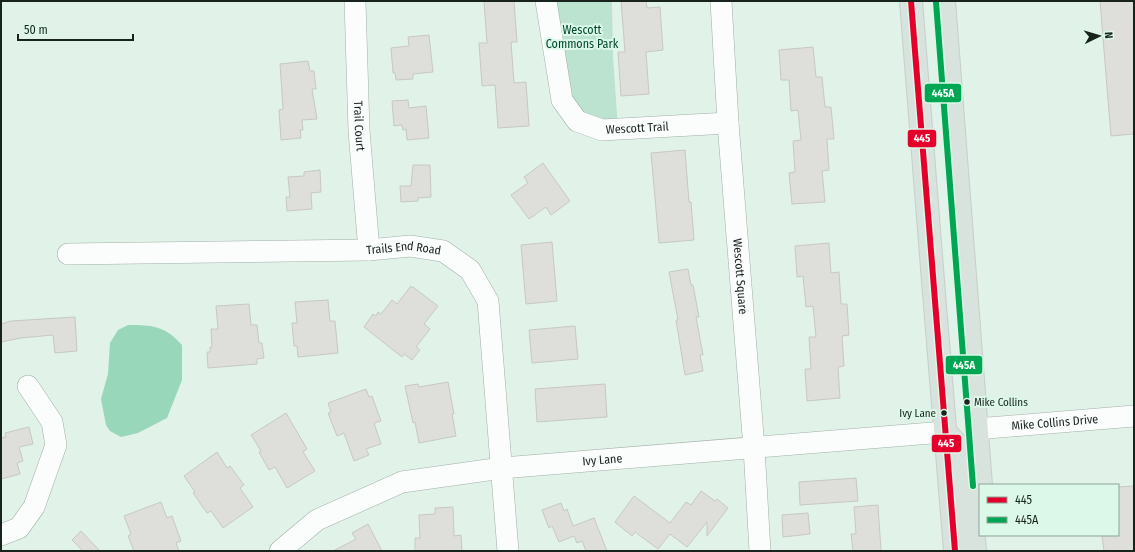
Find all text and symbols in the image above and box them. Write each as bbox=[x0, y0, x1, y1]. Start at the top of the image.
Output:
scale bar bbox=[18, 16, 133, 42]
north arrow bbox=[1079, 16, 1119, 56]
text: 50 m bbox=[24, 23, 48, 37]
park label: Wescott Commons Park bbox=[546, 23, 619, 51]
text: N bbox=[1102, 31, 1115, 39]
line badge: 445A bbox=[924, 83, 962, 103]
text: 445A bbox=[932, 87, 955, 100]
street label: Trail Court bbox=[351, 100, 368, 152]
street label: Wescott Trail bbox=[605, 119, 669, 137]
line badge: 445 bbox=[907, 129, 937, 148]
text: 445 bbox=[914, 132, 931, 145]
street label: Wescott Square bbox=[730, 238, 750, 315]
street label: Trails End Road bbox=[366, 239, 442, 258]
line badge: 445A bbox=[945, 355, 983, 375]
text: 445A bbox=[953, 359, 976, 372]
place label: Mike Collins bbox=[974, 396, 1028, 409]
marker: Mike Collins bbox=[962, 397, 972, 407]
place label: Ivy Lane bbox=[899, 407, 936, 420]
marker: Ivy Lane bbox=[939, 408, 949, 418]
street label: Mike Collins Drive bbox=[1011, 412, 1099, 433]
line badge: 445 bbox=[931, 434, 962, 453]
text: 445 bbox=[938, 437, 955, 450]
street label: Ivy Lane bbox=[582, 451, 623, 468]
legend bbox=[979, 484, 1119, 536]
text: 445 bbox=[1015, 493, 1032, 507]
text: 445A bbox=[1015, 513, 1039, 527]

